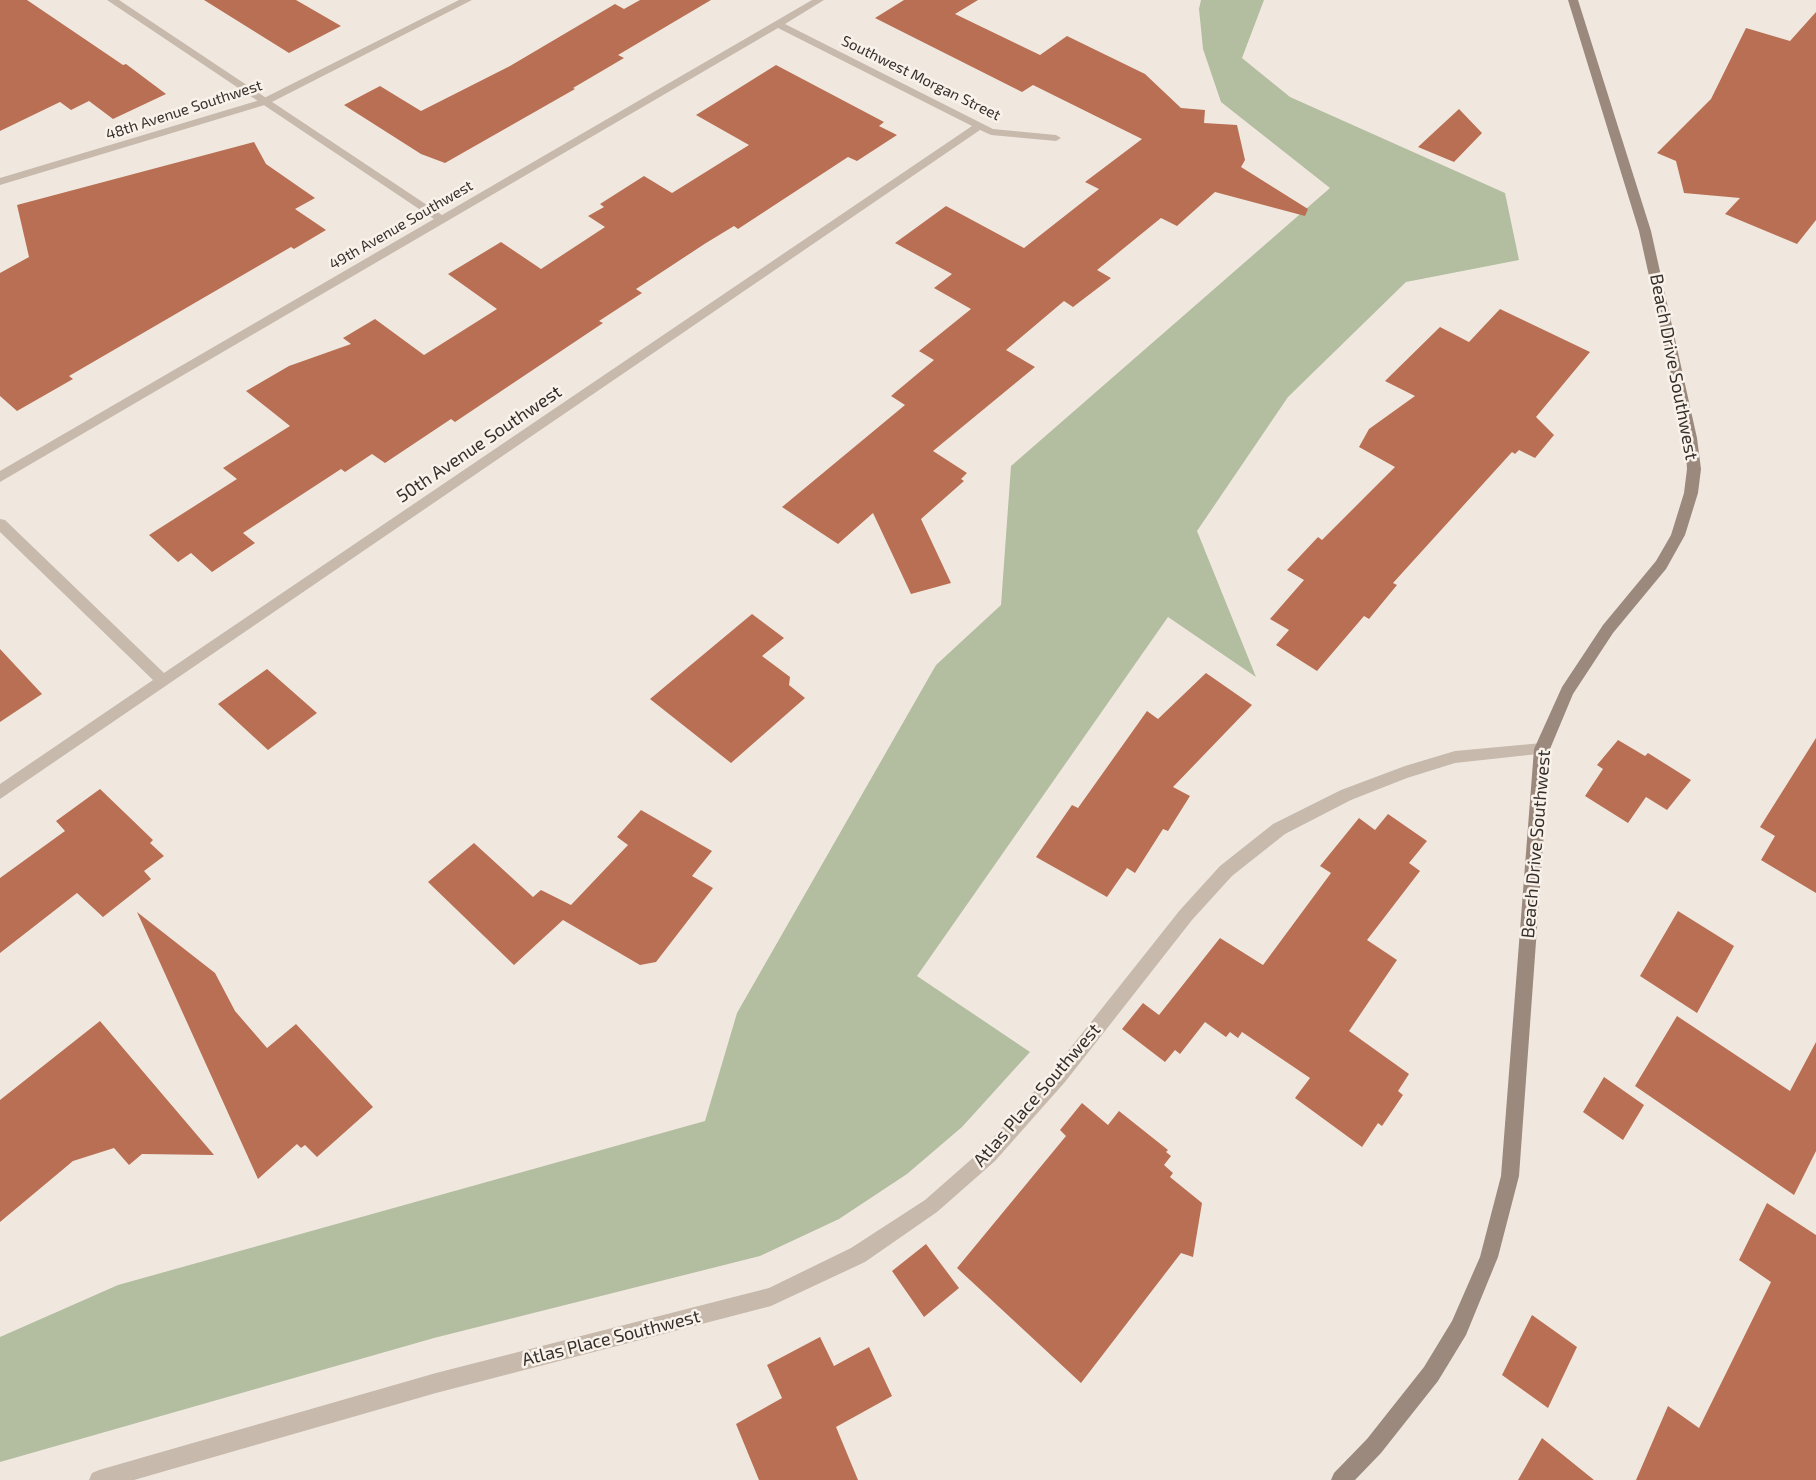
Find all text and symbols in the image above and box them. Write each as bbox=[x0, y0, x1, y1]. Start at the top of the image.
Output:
street label: Southwest Morgan Street bbox=[838, 32, 1004, 124]
street label: 48th Avenue Southwest bbox=[104, 76, 264, 144]
street label: 49th Avenue Southwest bbox=[326, 177, 476, 273]
street label: Beach Drive Southwest bbox=[1645, 272, 1703, 462]
street label: 50th Avenue Southwest bbox=[392, 381, 566, 507]
street label: Beach Drive Southwest bbox=[1517, 749, 1555, 939]
street label: Atlas Place Southwest bbox=[969, 1019, 1105, 1171]
street label: Atlas Place Southwest bbox=[520, 1305, 702, 1371]

